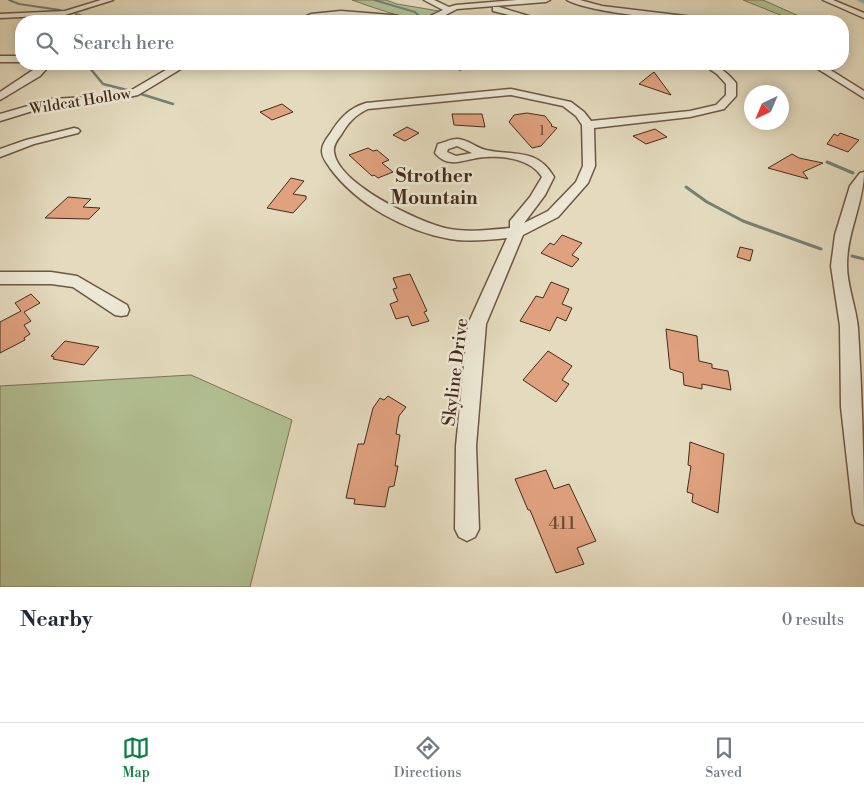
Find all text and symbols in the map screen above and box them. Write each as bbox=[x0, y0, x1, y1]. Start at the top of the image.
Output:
search box bbox=[15, 15, 849, 70]
icon: search bbox=[33, 29, 61, 57]
text: Search here bbox=[73, 31, 174, 55]
street label: Wildcat Hollow bbox=[27, 84, 133, 119]
north arrow bbox=[744, 85, 789, 130]
house number: 1 bbox=[539, 124, 545, 139]
district label: Strother Mountain bbox=[390, 164, 478, 210]
street label: Skyline Drive bbox=[437, 317, 474, 428]
house number: 411 bbox=[549, 512, 576, 535]
text: Nearby bbox=[20, 607, 93, 633]
text: 0 results bbox=[782, 610, 844, 630]
tab: Map bbox=[122, 734, 150, 782]
tab: Directions bbox=[394, 734, 461, 782]
tab: Saved bbox=[705, 734, 742, 782]

